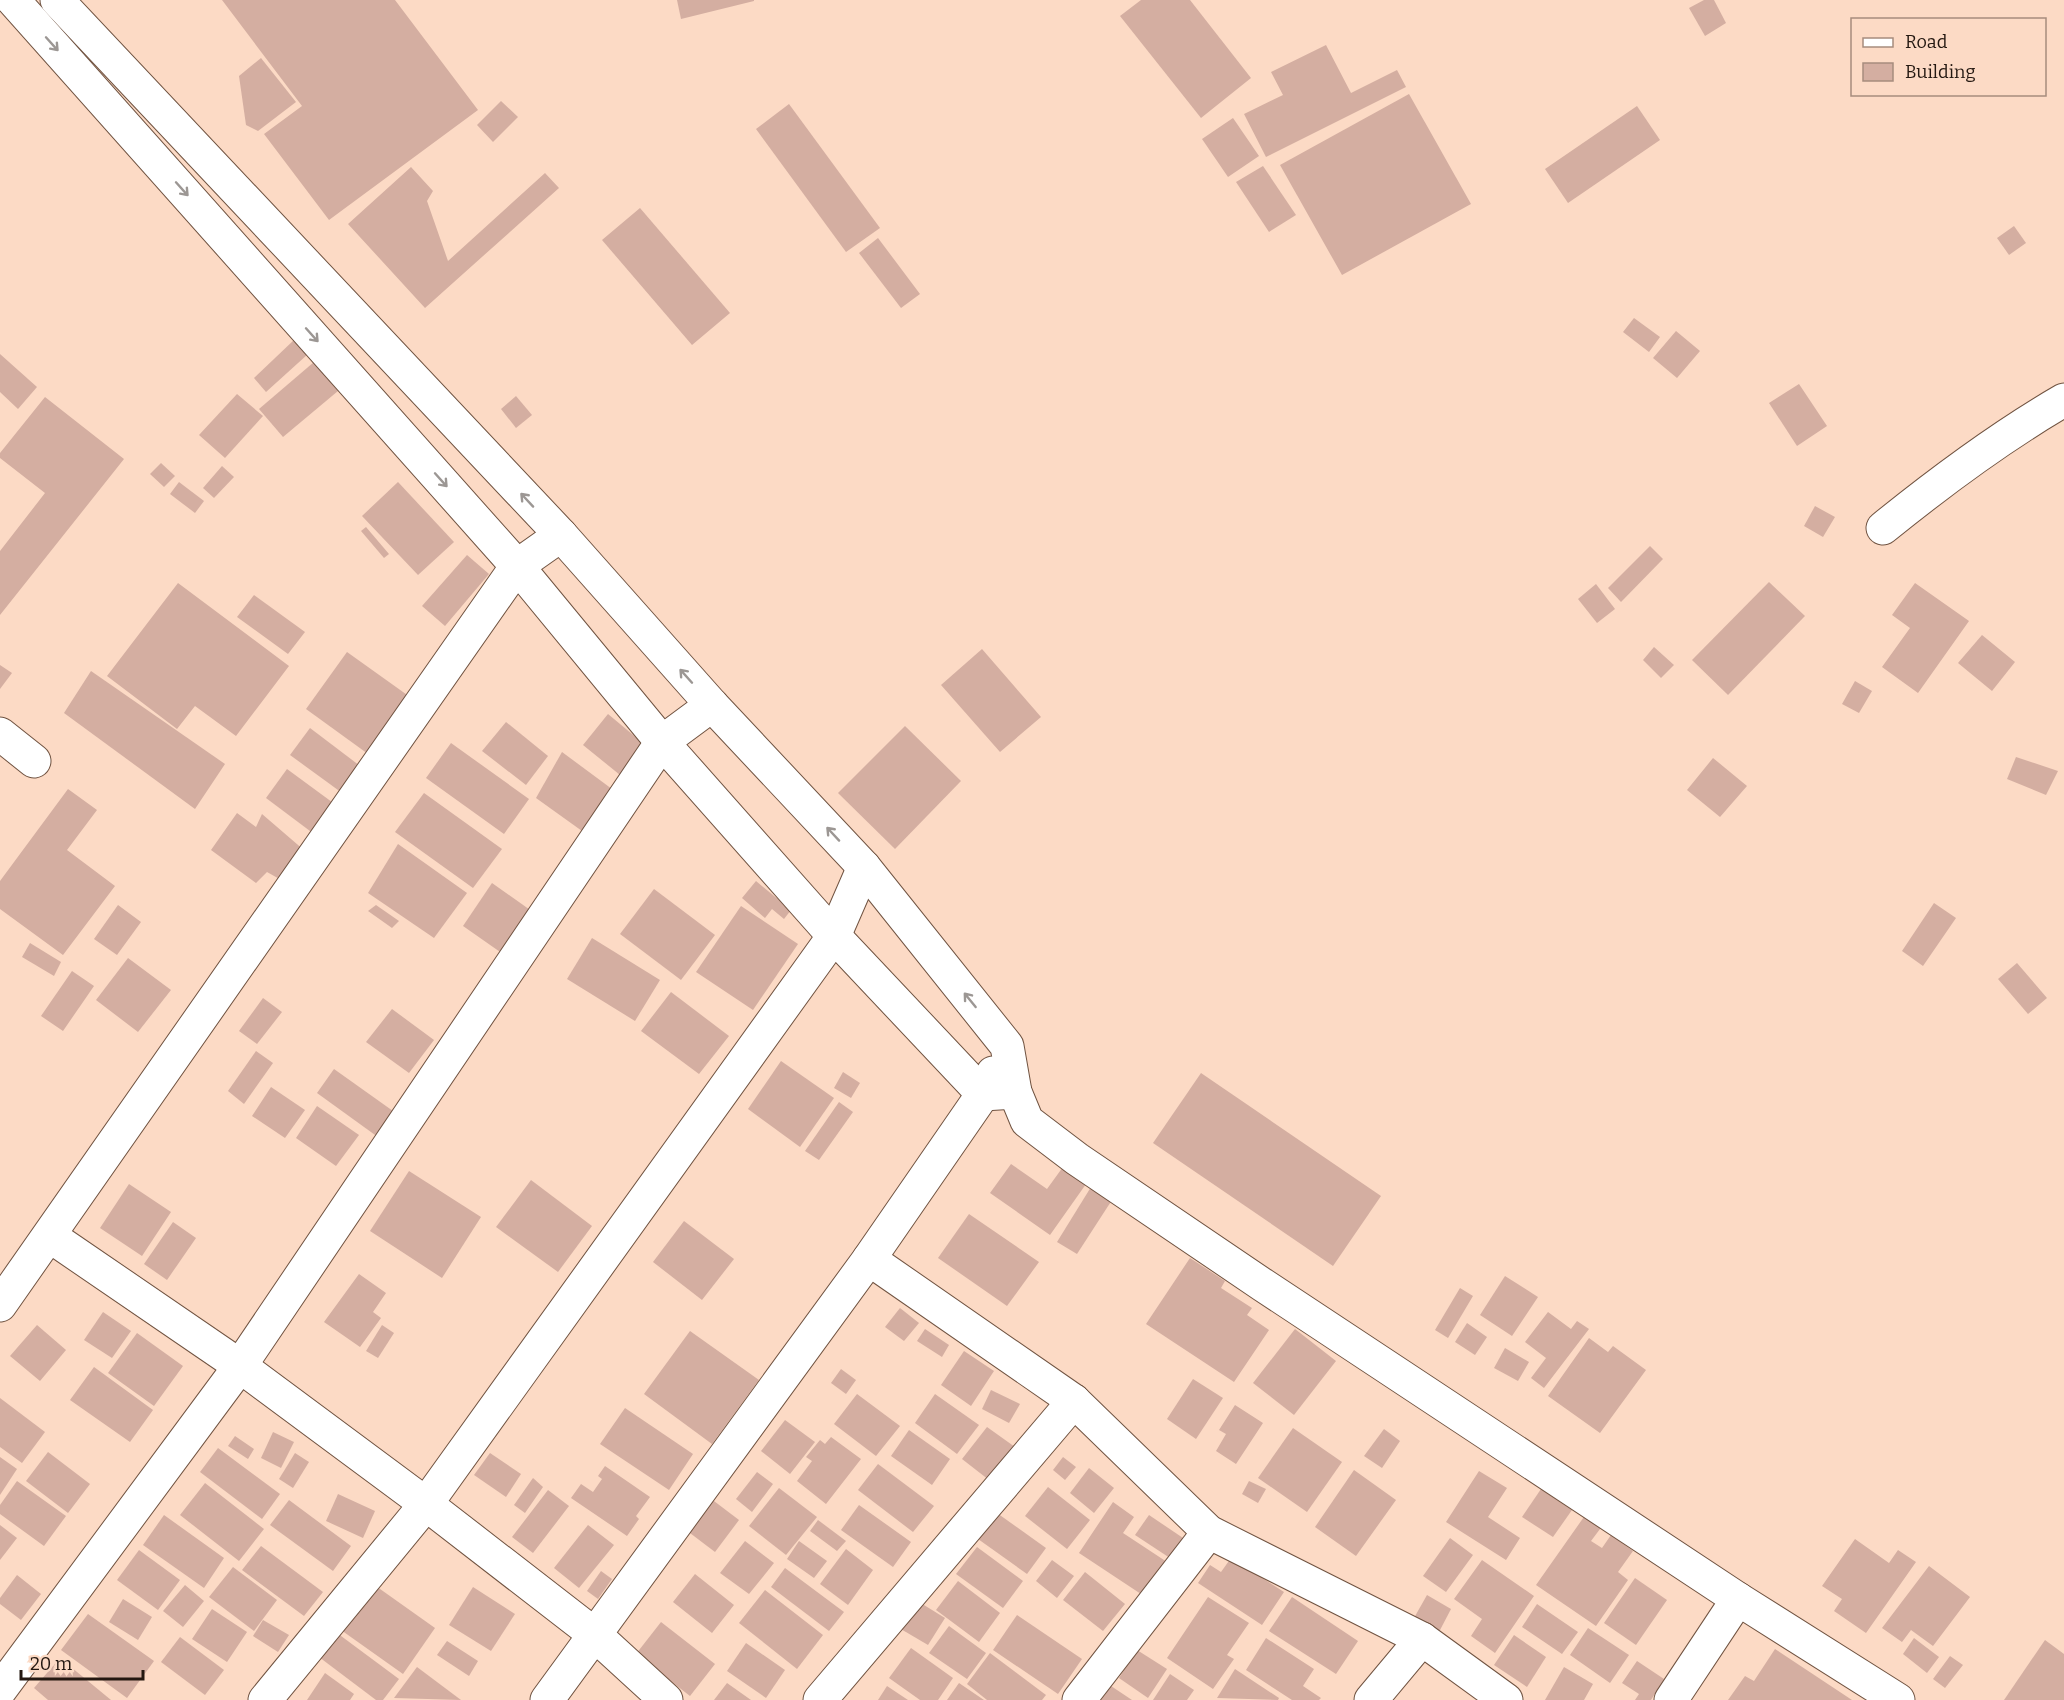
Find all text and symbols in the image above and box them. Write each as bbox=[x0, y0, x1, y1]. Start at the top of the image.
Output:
legend bbox=[1851, 18, 2046, 96]
text: Road bbox=[1905, 31, 1948, 53]
one-way arrow bbox=[45, 36, 59, 51]
text: Building bbox=[1905, 61, 1976, 83]
one-way arrow bbox=[175, 181, 189, 196]
one-way arrow bbox=[305, 327, 319, 342]
one-way arrow bbox=[434, 473, 448, 488]
one-way arrow bbox=[520, 492, 534, 507]
one-way arrow bbox=[679, 668, 693, 683]
one-way arrow bbox=[826, 826, 840, 841]
one-way arrow bbox=[964, 992, 977, 1008]
scale bar bbox=[21, 1643, 142, 1681]
text: 20 m bbox=[30, 1653, 72, 1675]

